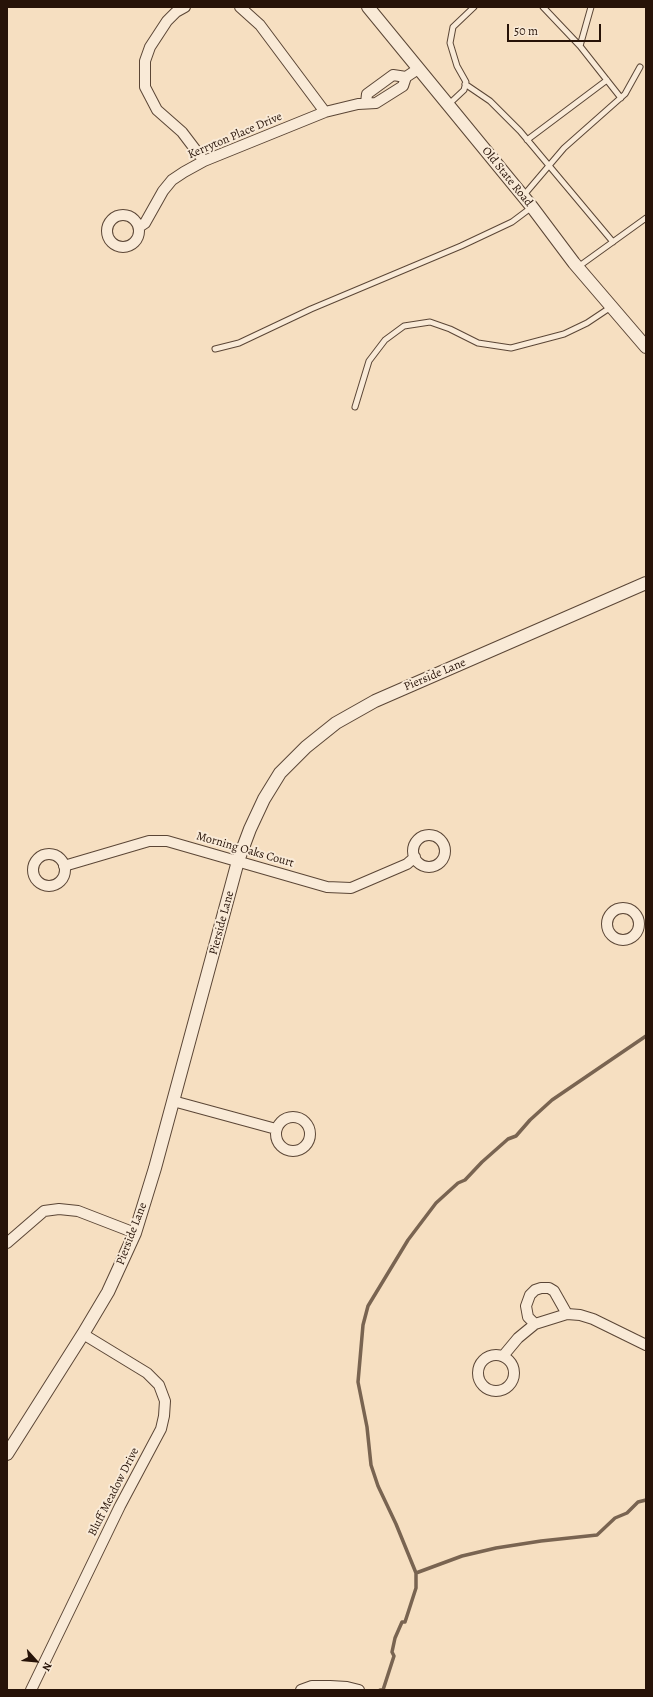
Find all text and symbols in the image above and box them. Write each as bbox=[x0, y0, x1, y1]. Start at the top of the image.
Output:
scale bar bbox=[509, 16, 603, 42]
text: 50 m bbox=[514, 23, 538, 39]
street label: Kerryton Place Drive bbox=[186, 110, 284, 162]
street label: Old State Road bbox=[479, 144, 535, 210]
street label: Pierside Lane bbox=[402, 656, 468, 694]
street label: Morning Oaks Court bbox=[195, 829, 295, 871]
street label: Pierside Lane bbox=[207, 889, 237, 957]
street label: Pierside Lane bbox=[113, 1201, 151, 1267]
street label: Bluff Meadow Drive bbox=[85, 1445, 143, 1539]
north arrow bbox=[16, 1641, 56, 1681]
text: N bbox=[39, 1660, 56, 1674]

